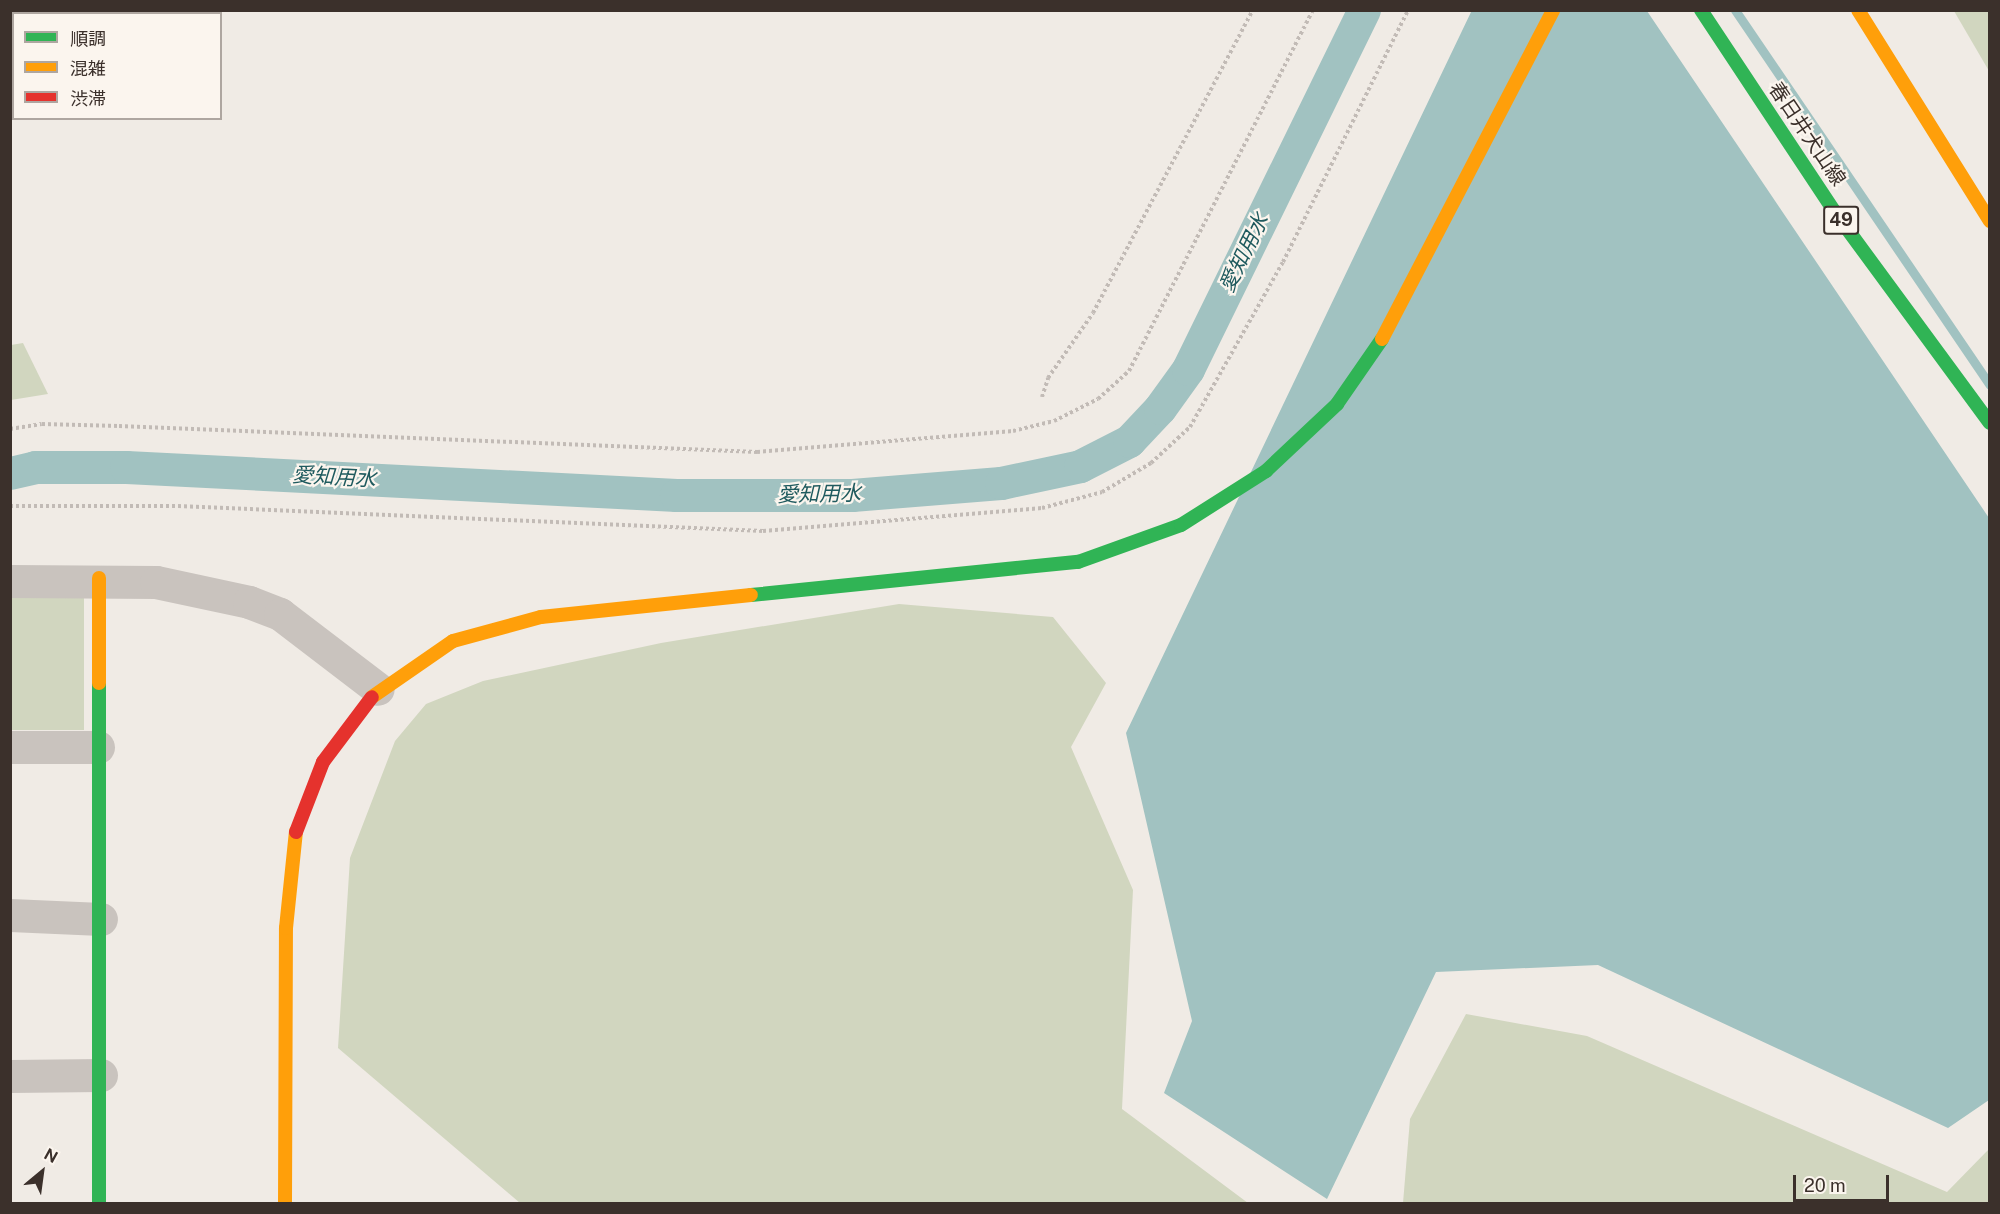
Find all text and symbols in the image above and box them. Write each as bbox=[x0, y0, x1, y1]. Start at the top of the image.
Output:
legend bbox=[12, 12, 222, 120]
text: 順調 bbox=[70, 28, 106, 49]
text: 混雑 bbox=[70, 58, 106, 79]
street label: 春日井犬山線 bbox=[1764, 78, 1850, 190]
text: 渋滞 bbox=[70, 88, 106, 109]
road number: 49 bbox=[1823, 205, 1859, 235]
water label: 愛知用水 bbox=[1214, 210, 1274, 296]
water label: 愛知用水 bbox=[291, 462, 377, 492]
water label: 愛知用水 bbox=[777, 481, 861, 507]
north arrow bbox=[12, 1142, 72, 1202]
text: N bbox=[41, 1144, 61, 1167]
scale bar bbox=[1796, 1163, 1892, 1201]
text: 20 m bbox=[1804, 1175, 1846, 1196]

